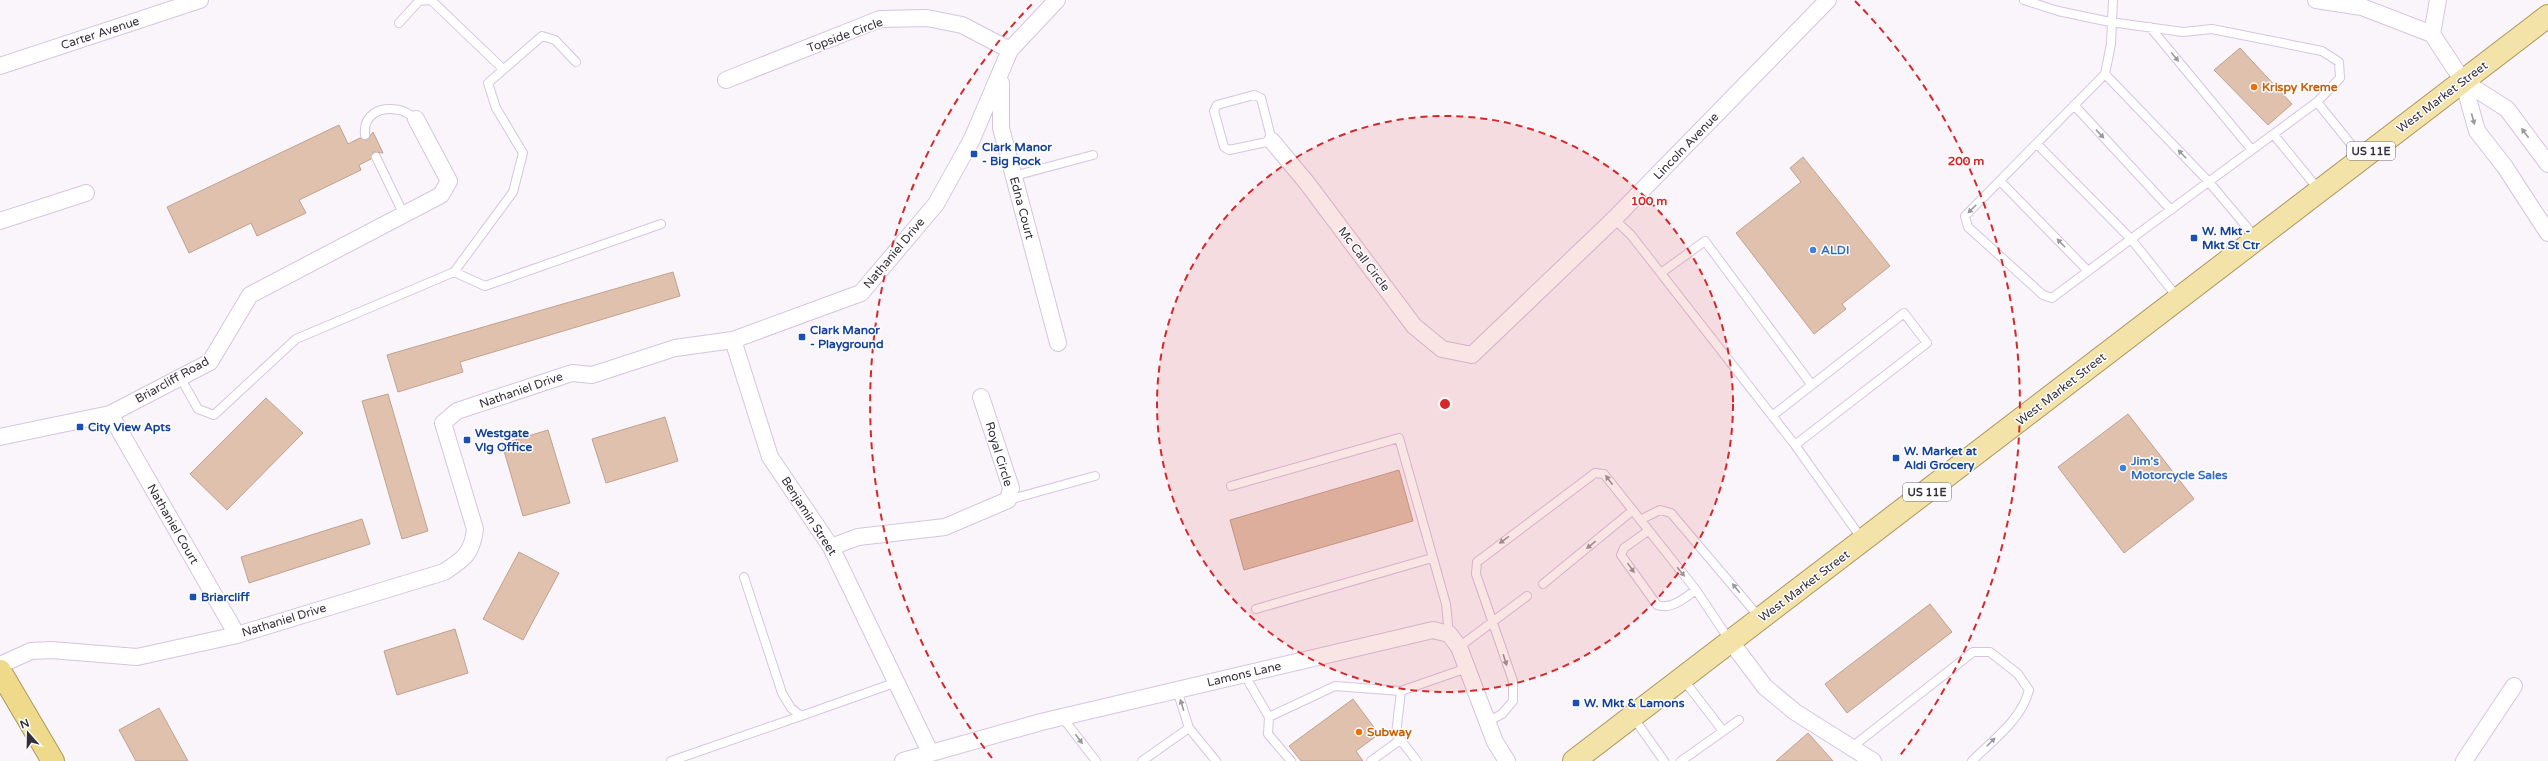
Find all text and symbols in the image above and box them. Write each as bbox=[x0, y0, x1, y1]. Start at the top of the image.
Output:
street label: Carter Avenue bbox=[59, 14, 141, 52]
street label: Topside Circle bbox=[805, 15, 885, 55]
one-way arrow bbox=[2170, 52, 2179, 63]
street label: West Market Street bbox=[2394, 58, 2490, 136]
place label: Krispy Kreme bbox=[2262, 80, 2338, 95]
marker: Krispy Kreme bbox=[2249, 82, 2259, 92]
street label: Lincoln Avenue bbox=[1651, 110, 1721, 182]
one-way arrow bbox=[2471, 112, 2477, 125]
one-way arrow bbox=[2520, 127, 2529, 138]
one-way arrow bbox=[2096, 129, 2105, 139]
place label: Clark Manor - Big Rock bbox=[982, 140, 1052, 169]
road number: US 11E bbox=[2347, 142, 2395, 160]
marker: Clark Manor - Big Rock bbox=[969, 149, 979, 159]
one-way arrow bbox=[2177, 149, 2187, 159]
text: 200 m bbox=[1948, 154, 1984, 168]
street label: Edna Court bbox=[1007, 175, 1037, 241]
text: 100 m bbox=[1631, 194, 1667, 208]
one-way arrow bbox=[1968, 204, 1977, 214]
street label: Nathaniel Drive bbox=[860, 215, 928, 291]
street label: Mc Call Circle bbox=[1335, 224, 1393, 294]
place label: W. Mkt - Mkt St Ctr bbox=[2202, 224, 2260, 252]
marker: W. Mkt - Mkt St Ctr bbox=[2189, 233, 2199, 243]
one-way arrow bbox=[2056, 238, 2066, 248]
place label: ALDI bbox=[1821, 243, 1849, 257]
marker: ALDI bbox=[1808, 245, 1818, 255]
place label: Clark Manor - Playground bbox=[810, 323, 883, 352]
marker: Clark Manor - Playground bbox=[797, 332, 807, 342]
street label: West Market Street bbox=[2013, 349, 2109, 428]
street label: Briarcliff Road bbox=[133, 354, 211, 406]
street label: Nathaniel Drive bbox=[477, 369, 565, 411]
centre of rings bbox=[1438, 397, 1452, 411]
place label: City View Apts bbox=[88, 420, 171, 435]
street label: Royal Circle bbox=[983, 420, 1016, 488]
marker: City View Apts bbox=[75, 422, 85, 432]
place label: Westgate Vlg Office bbox=[475, 426, 532, 455]
marker: Westgate Vlg Office bbox=[462, 435, 472, 445]
place label: W. Market at Aldi Grocery bbox=[1904, 444, 1977, 473]
marker: W. Market at Aldi Grocery bbox=[1891, 453, 1901, 463]
place label: Jim's Motorcycle Sales bbox=[2130, 454, 2228, 483]
marker: Jim's Motorcycle Sales bbox=[2118, 463, 2128, 473]
street label: Benjamin Street bbox=[778, 474, 840, 558]
one-way arrow bbox=[1605, 475, 1613, 485]
street label: Nathaniel Court bbox=[144, 482, 202, 567]
road number: US 11E bbox=[1903, 483, 1951, 501]
one-way arrow bbox=[1499, 536, 1509, 544]
one-way arrow bbox=[1585, 540, 1596, 549]
street label: West Market Street bbox=[1756, 547, 1852, 625]
one-way arrow bbox=[1627, 563, 1635, 573]
one-way arrow bbox=[1677, 566, 1686, 577]
one-way arrow bbox=[1732, 583, 1741, 594]
place label: Briarcliff bbox=[201, 590, 250, 604]
marker: Briarcliff bbox=[188, 592, 198, 602]
street label: Nathaniel Drive bbox=[240, 600, 328, 640]
one-way arrow bbox=[1503, 654, 1509, 666]
street label: Lamons Lane bbox=[1205, 659, 1283, 689]
place label: W. Mkt & Lamons bbox=[1584, 696, 1685, 710]
one-way arrow bbox=[1179, 698, 1185, 710]
marker: W. Mkt & Lamons bbox=[1571, 698, 1581, 708]
north arrow bbox=[8, 713, 48, 753]
text: N bbox=[18, 716, 31, 732]
place label: Subway bbox=[1367, 725, 1412, 740]
marker: Subway bbox=[1354, 727, 1364, 737]
one-way arrow bbox=[1074, 733, 1083, 744]
one-way arrow bbox=[1986, 738, 1996, 747]

